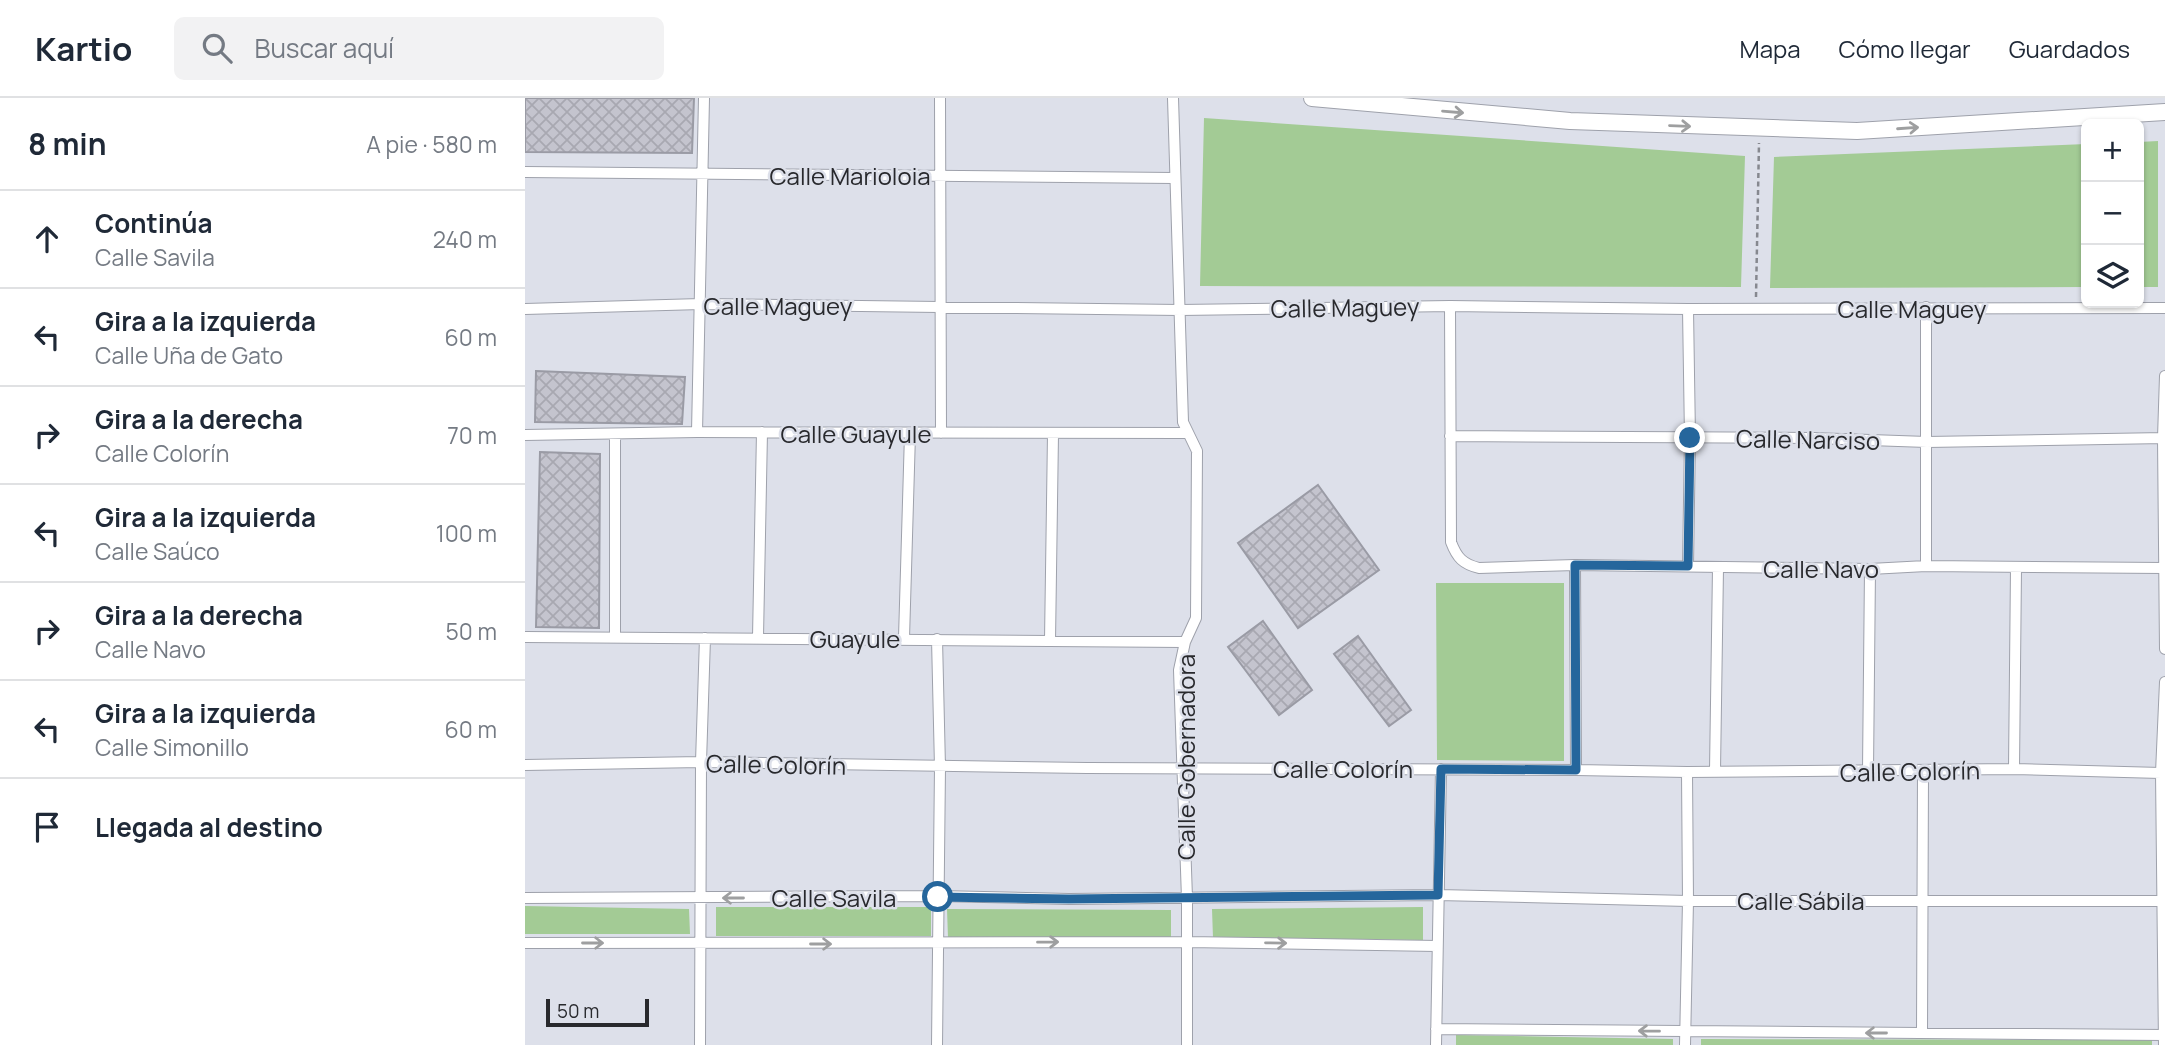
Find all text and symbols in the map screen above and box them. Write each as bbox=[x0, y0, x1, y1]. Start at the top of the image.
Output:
search box bbox=[174, 17, 664, 80]
text: Kartio bbox=[35, 26, 132, 71]
icon: search bbox=[198, 29, 236, 67]
text: Buscar aquí bbox=[254, 30, 394, 66]
text: Mapa bbox=[1740, 32, 1801, 65]
text: Cómo llegar bbox=[1839, 32, 1971, 65]
text: Guardados bbox=[2009, 32, 2130, 65]
one-way arrow bbox=[1442, 106, 1464, 119]
one-way arrow bbox=[1669, 119, 1692, 132]
map controls bbox=[2081, 119, 2144, 308]
button: + bbox=[2081, 119, 2144, 182]
one-way arrow bbox=[1896, 121, 1919, 134]
text: 8 min bbox=[28, 123, 107, 164]
text: A pie · 580 m bbox=[366, 128, 497, 160]
street label: Calle Marioloia bbox=[769, 159, 931, 192]
button: − bbox=[2081, 182, 2144, 245]
text: Continúa bbox=[95, 205, 213, 241]
icon: ahead bbox=[28, 220, 66, 258]
text: 240 m bbox=[433, 223, 497, 255]
text: Calle Savila bbox=[95, 241, 215, 273]
button: layers bbox=[2081, 245, 2144, 308]
street label: Calle Maguey bbox=[704, 289, 853, 322]
street label: Calle Maguey bbox=[1270, 289, 1420, 325]
street label: Calle Maguey bbox=[1838, 292, 1987, 325]
text: Gira a la izquierda bbox=[95, 303, 316, 339]
icon: left bbox=[28, 318, 66, 356]
text: 60 m bbox=[445, 321, 497, 353]
text: Calle Uña de Gato bbox=[95, 339, 283, 371]
text: Gira a la derecha bbox=[95, 401, 303, 437]
icon: right bbox=[28, 416, 66, 454]
street label: Calle Guayule bbox=[781, 417, 931, 450]
text: 70 m bbox=[447, 419, 497, 451]
street label: Calle Narciso bbox=[1736, 421, 1880, 457]
route end bbox=[1674, 422, 1705, 453]
text: Calle Colorín bbox=[95, 437, 229, 469]
text: Gira a la izquierda bbox=[95, 499, 316, 535]
icon: left bbox=[28, 514, 66, 552]
text: 100 m bbox=[436, 517, 497, 549]
text: Calle Saúco bbox=[95, 535, 220, 567]
street label: Calle Navo bbox=[1763, 552, 1879, 585]
text: Gira a la derecha bbox=[95, 597, 303, 633]
icon: right bbox=[28, 612, 66, 650]
text: 50 m bbox=[446, 615, 497, 647]
street label: Guayule bbox=[810, 622, 900, 655]
text: Calle Navo bbox=[95, 633, 206, 665]
street label: Calle Gobernadora bbox=[1169, 654, 1202, 860]
text: Gira a la izquierda bbox=[95, 695, 316, 731]
icon: left bbox=[28, 710, 66, 748]
text: 60 m bbox=[445, 713, 497, 745]
text: Calle Simonillo bbox=[95, 731, 249, 763]
street label: Calle Colorín bbox=[706, 746, 846, 782]
street label: Calle Colorín bbox=[1273, 752, 1413, 785]
street label: Calle Colorín bbox=[1840, 753, 1980, 789]
icon: arrive bbox=[28, 808, 66, 846]
text: Llegada al destino bbox=[95, 809, 323, 845]
street label: Calle Savila bbox=[772, 881, 896, 914]
route start bbox=[922, 881, 953, 912]
street label: Calle Sábila bbox=[1737, 884, 1865, 917]
one-way arrow bbox=[721, 891, 744, 905]
one-way arrow bbox=[581, 936, 604, 950]
one-way arrow bbox=[1036, 936, 1059, 949]
one-way arrow bbox=[1264, 936, 1287, 950]
one-way arrow bbox=[809, 937, 832, 951]
scale bar bbox=[546, 996, 649, 1028]
text: 50 m bbox=[557, 998, 599, 1024]
one-way arrow bbox=[1638, 1025, 1661, 1038]
one-way arrow bbox=[1865, 1026, 1888, 1039]

